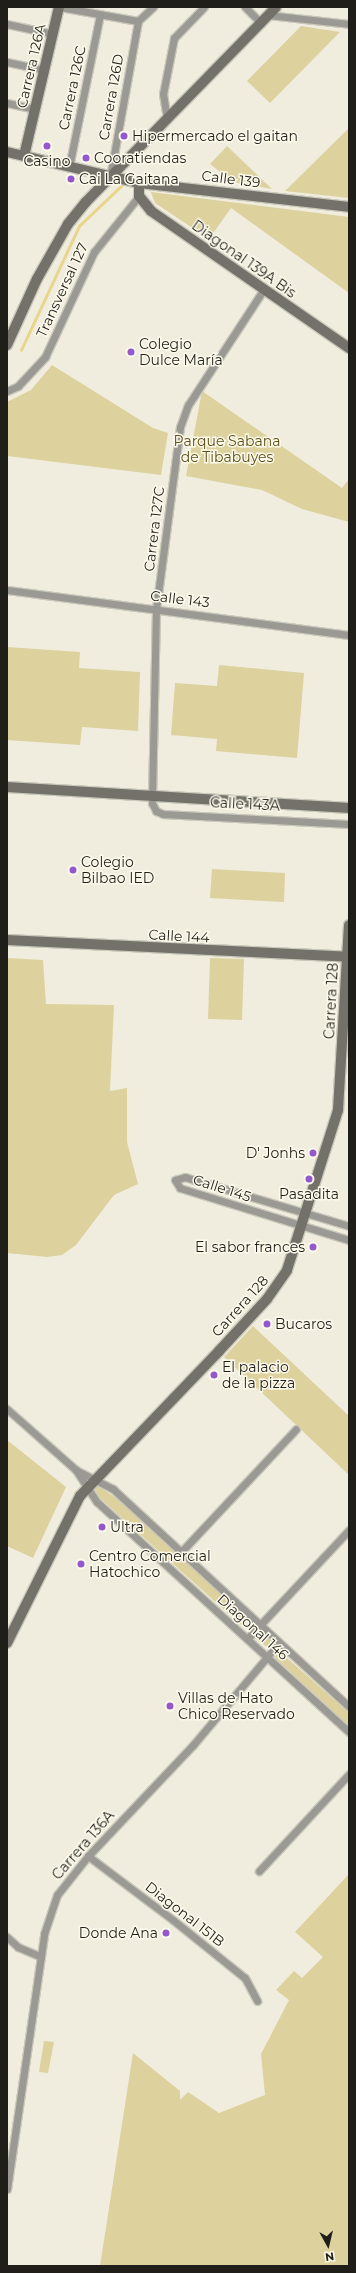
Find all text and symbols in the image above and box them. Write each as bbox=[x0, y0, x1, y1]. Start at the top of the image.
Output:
street label: Carrera 126A bbox=[13, 22, 49, 110]
street label: Carrera 126C bbox=[55, 44, 89, 132]
street label: Carrera 126D bbox=[95, 52, 127, 142]
place label: Hipermercado el gaitan bbox=[132, 128, 298, 144]
marker: Hipermercado el gaitan bbox=[119, 131, 129, 141]
marker: Casino bbox=[42, 141, 52, 151]
place label: Cooratiendas bbox=[94, 150, 186, 166]
place label: Casino bbox=[24, 153, 70, 169]
marker: Cooratiendas bbox=[81, 153, 91, 163]
street label: Calle 139 bbox=[201, 167, 261, 191]
place label: Cai La Gaitana bbox=[79, 171, 179, 187]
marker: Cai La Gaitana bbox=[66, 174, 76, 184]
street label: Diagonal 139A Bis bbox=[189, 217, 299, 301]
street label: Transversal 127 bbox=[33, 240, 91, 340]
place label: Colegio Dulce María bbox=[139, 336, 223, 368]
marker: Colegio Dulce María bbox=[126, 347, 136, 357]
park label: Parque Sabana de Tibabuyes bbox=[174, 433, 280, 466]
street label: Carrera 127C bbox=[140, 486, 168, 572]
street label: Calle 143 bbox=[149, 587, 211, 611]
street label: Calle 143A bbox=[210, 794, 280, 814]
place label: Colegio Bilbao IED bbox=[81, 854, 154, 886]
marker: Colegio Bilbao IED bbox=[68, 865, 78, 875]
street label: Calle 144 bbox=[148, 926, 210, 946]
street label: Carrera 128 bbox=[321, 962, 341, 1040]
place label: D' Jonhs bbox=[246, 1145, 305, 1161]
marker: D' Jonhs bbox=[308, 1148, 318, 1158]
street label: Calle 145 bbox=[191, 1171, 253, 1205]
marker: Pasadita bbox=[304, 1174, 314, 1184]
place label: Pasadita bbox=[279, 1186, 339, 1202]
place label: El sabor frances bbox=[195, 1239, 305, 1255]
marker: El sabor frances bbox=[308, 1242, 318, 1252]
street label: Carrera 128 bbox=[208, 1272, 272, 1340]
place label: Bucaros bbox=[275, 1316, 332, 1332]
marker: Bucaros bbox=[262, 1319, 272, 1329]
place label: El palacio de la pizza bbox=[222, 1359, 295, 1392]
marker: El palacio de la pizza bbox=[209, 1370, 219, 1380]
place label: Ultra bbox=[110, 1519, 144, 1535]
marker: Ultra bbox=[97, 1522, 107, 1532]
place label: Centro Comercial Hatochico bbox=[89, 1548, 211, 1580]
marker: Centro Comercial Hatochico bbox=[76, 1559, 86, 1569]
street label: Diagonal 146 bbox=[214, 1591, 292, 1663]
place label: Villas de Hato Chico Reservado bbox=[178, 1690, 295, 1722]
marker: Villas de Hato Chico Reservado bbox=[165, 1701, 175, 1711]
street label: Carrera 136A bbox=[48, 1807, 118, 1883]
street label: Diagonal 151B bbox=[142, 1878, 228, 1950]
place label: Donde Ana bbox=[79, 1925, 158, 1941]
marker: Donde Ana bbox=[161, 1928, 171, 1938]
north arrow bbox=[308, 2225, 348, 2265]
text: N bbox=[324, 2249, 335, 2264]

